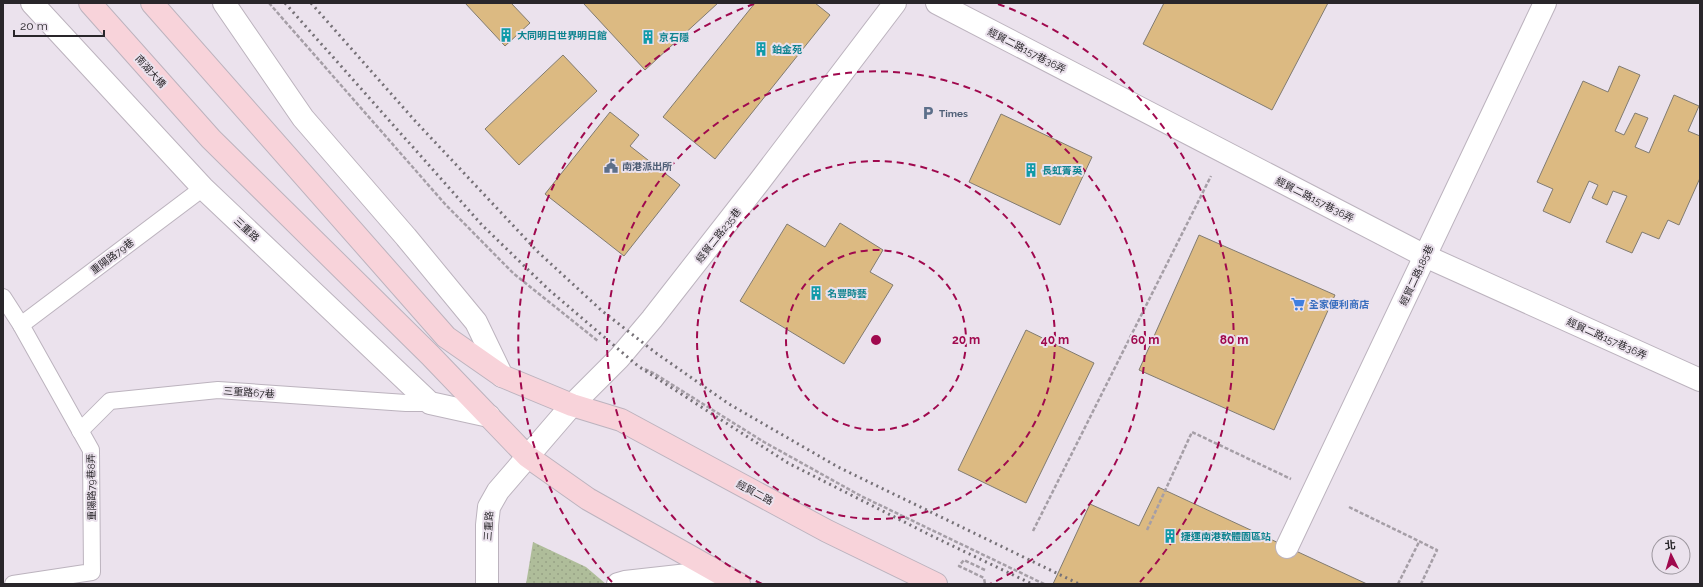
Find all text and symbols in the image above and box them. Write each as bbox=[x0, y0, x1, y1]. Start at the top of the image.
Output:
scale bar bbox=[14, 12, 104, 38]
text: 20 m bbox=[20, 19, 48, 33]
street label: 經貿二路157巷36弄 bbox=[986, 26, 1068, 75]
building icon: 大同明日世界明日館 bbox=[498, 27, 514, 43]
building icon: 京石隱 bbox=[640, 29, 656, 45]
place label: 大同明日世界明日館 bbox=[517, 30, 607, 41]
place label: 京石隱 bbox=[659, 32, 689, 43]
building icon: 鉑金苑 bbox=[753, 41, 769, 57]
place label: 鉑金苑 bbox=[772, 44, 802, 55]
street label: 南湖大橋 bbox=[133, 53, 168, 90]
parking icon: Times bbox=[920, 105, 936, 121]
place label: Times bbox=[939, 108, 968, 119]
public building icon: 南港派出所 bbox=[603, 158, 619, 174]
place label: 南港派出所 bbox=[622, 161, 672, 172]
building icon: 長虹菁英 bbox=[1023, 162, 1039, 178]
place label: 長虹菁英 bbox=[1042, 165, 1082, 176]
street label: 經貿二路157巷36弄 bbox=[1274, 175, 1356, 224]
street label: 經貿二路235巷 bbox=[694, 206, 743, 265]
street label: 三重路 bbox=[232, 215, 261, 244]
street label: 重陽路79巷 bbox=[89, 237, 136, 276]
street label: 經貿二路185巷 bbox=[1398, 243, 1435, 307]
building icon: 名豐時藝 bbox=[808, 285, 824, 301]
place label: 名豐時藝 bbox=[827, 288, 867, 299]
supermarket icon: 全家便利商店 bbox=[1290, 296, 1306, 312]
place label: 全家便利商店 bbox=[1309, 299, 1369, 310]
street label: 經貿二路157巷36弄 bbox=[1565, 316, 1649, 361]
centre of rings bbox=[869, 333, 883, 347]
text: 20 m bbox=[952, 333, 980, 347]
text: 40 m bbox=[1041, 333, 1069, 347]
text: 60 m bbox=[1131, 333, 1159, 347]
text: 80 m bbox=[1220, 333, 1248, 347]
street label: 三重路67巷 bbox=[223, 385, 275, 400]
street label: 重陽路79巷8弄 bbox=[85, 453, 98, 521]
street label: 經貿二路 bbox=[735, 478, 775, 507]
street label: 三重路 bbox=[482, 511, 495, 541]
building icon: 捷運南港軟體園區站 bbox=[1162, 528, 1178, 544]
place label: 捷運南港軟體園區站 bbox=[1180, 531, 1271, 542]
north arrow bbox=[1651, 535, 1691, 575]
text: 北 bbox=[1664, 539, 1676, 552]

